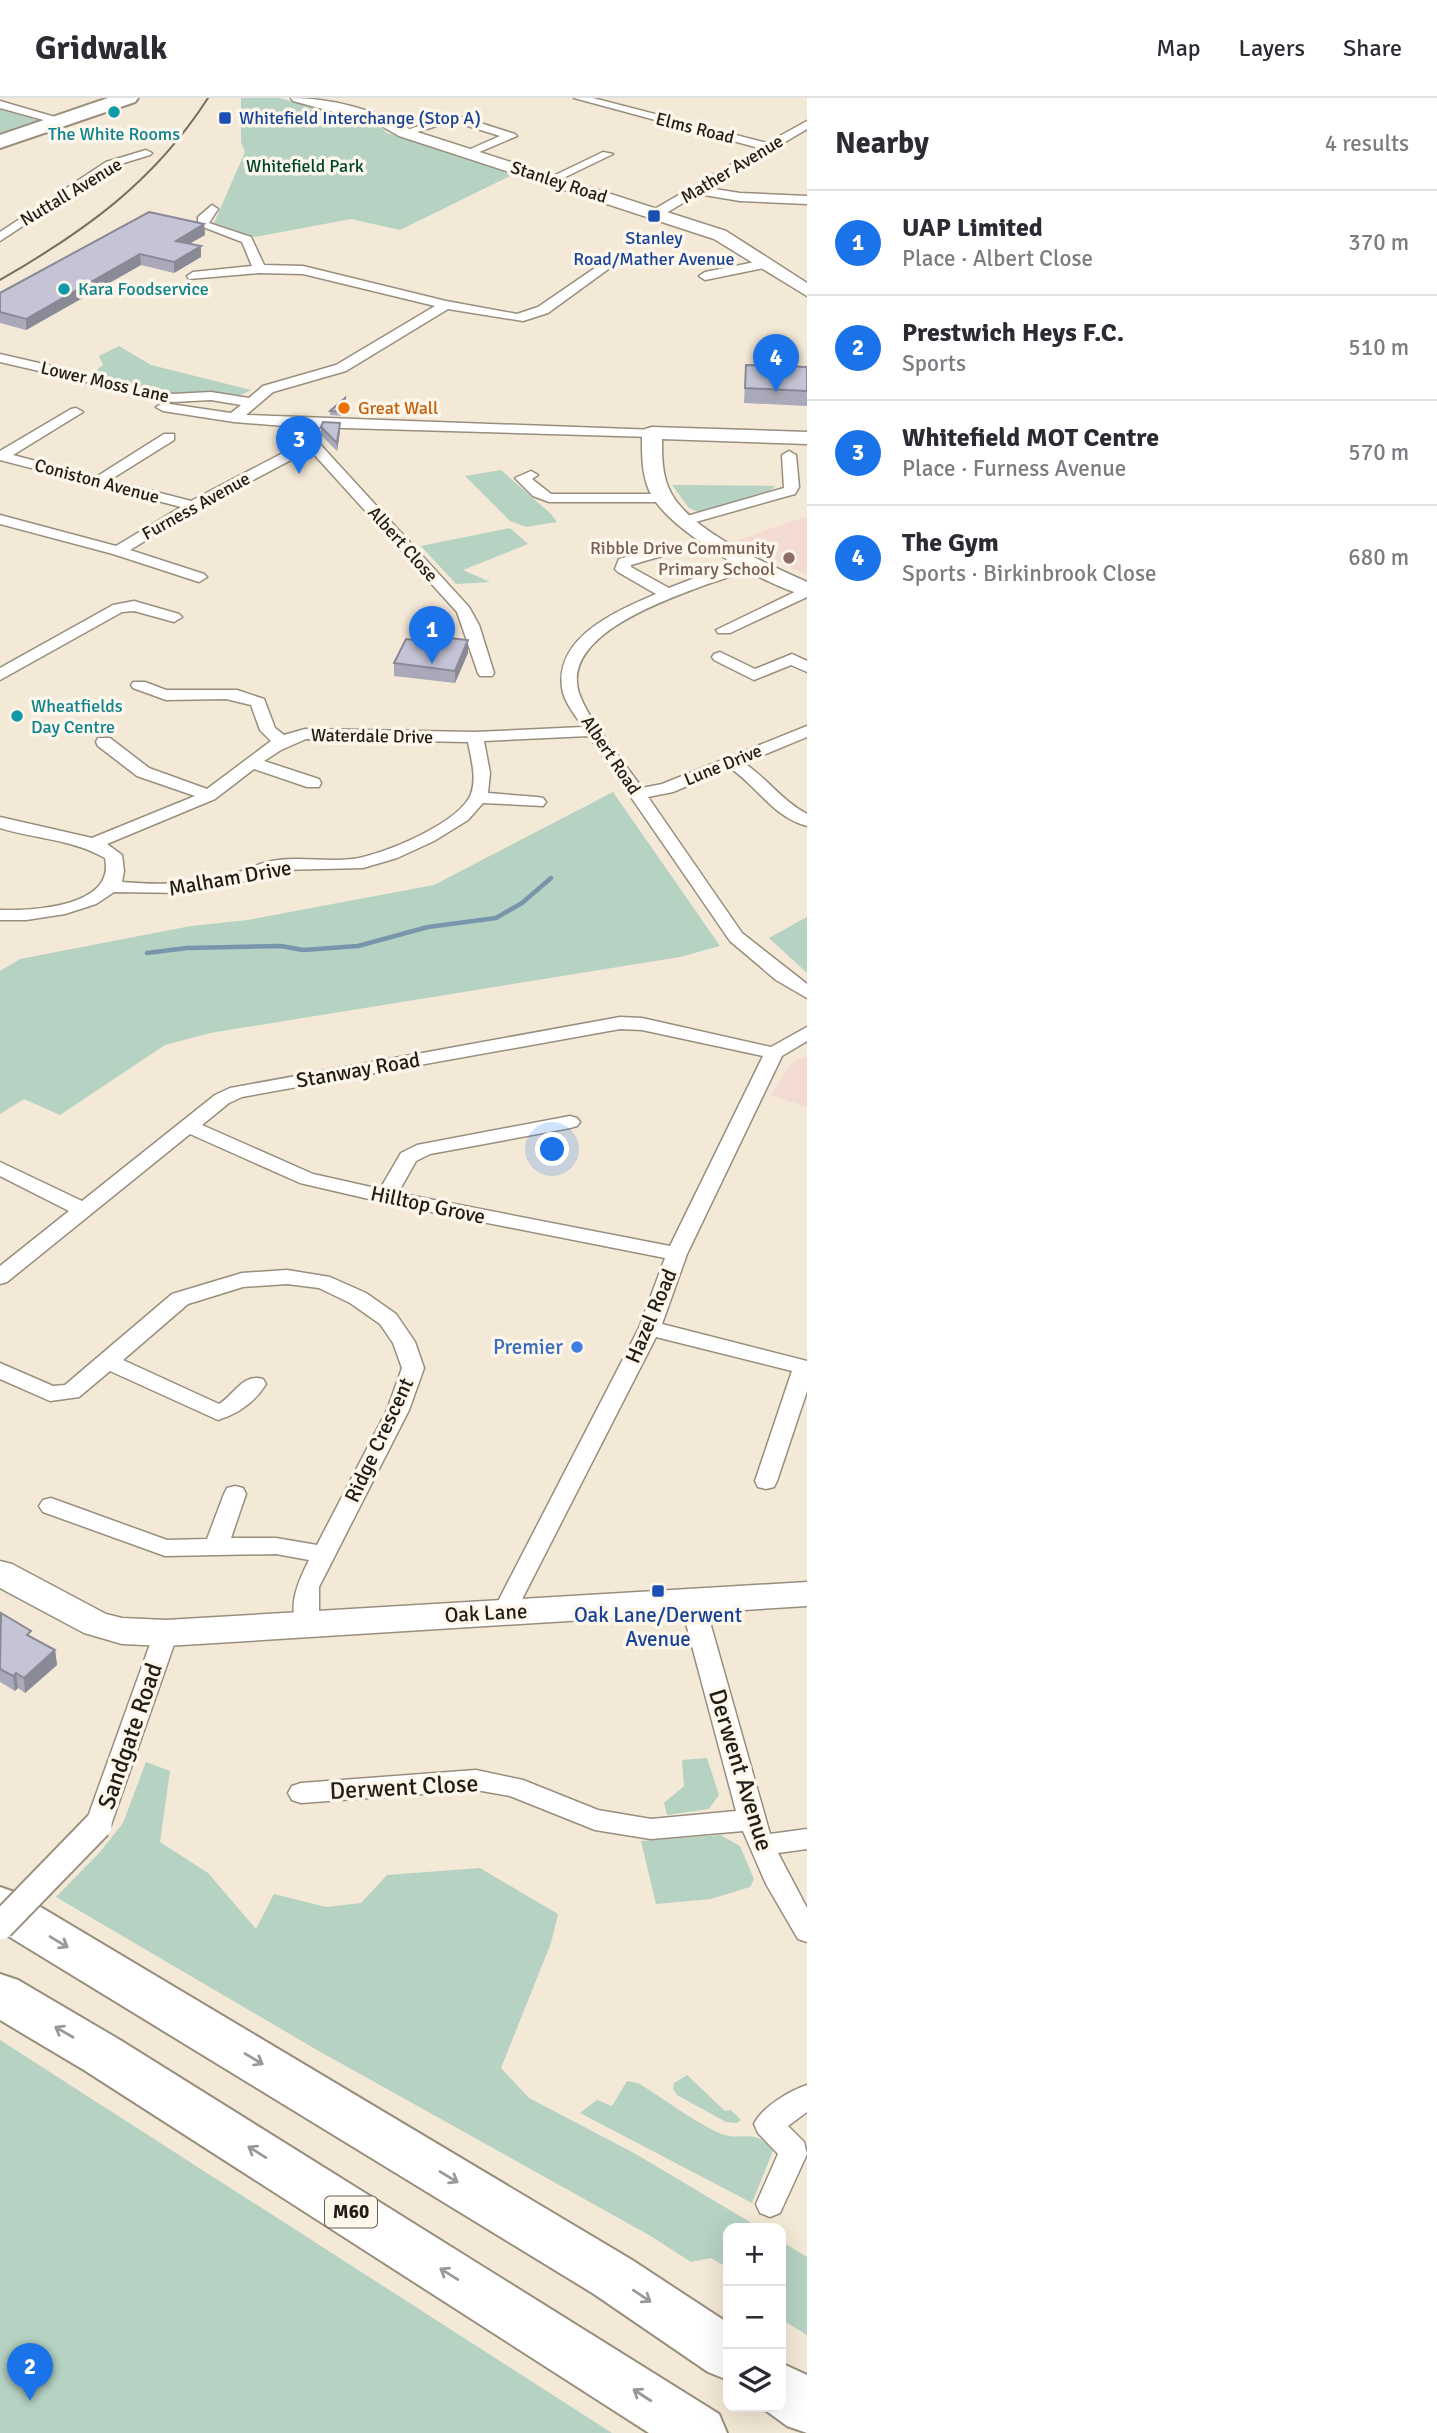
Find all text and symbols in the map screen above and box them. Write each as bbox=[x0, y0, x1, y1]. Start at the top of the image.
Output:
text: Gridwalk bbox=[35, 28, 167, 69]
text: Map bbox=[1156, 33, 1201, 63]
text: Layers bbox=[1239, 33, 1305, 63]
text: Share bbox=[1343, 33, 1402, 63]
marker: The White Rooms bbox=[106, 104, 122, 120]
place label: Whitefield Interchange (Stop A) bbox=[239, 107, 481, 129]
street label: Elms Road bbox=[653, 108, 737, 148]
marker: Whitefield Interchange (Stop A) bbox=[217, 110, 233, 126]
place label: The White Rooms bbox=[48, 123, 180, 145]
text: Nearby bbox=[835, 125, 929, 162]
text: 4 results bbox=[1325, 129, 1409, 158]
street label: Mather Avenue bbox=[677, 130, 787, 208]
street label: Nuttall Avenue bbox=[16, 153, 126, 231]
park label: Whitefield Park bbox=[246, 155, 364, 177]
street label: Stanley Road bbox=[508, 156, 610, 208]
marker: Stanley Road/Mather Avenue bbox=[646, 208, 662, 224]
text: UAP Limited bbox=[902, 212, 1043, 244]
place label: Stanley Road/Mather Avenue bbox=[573, 227, 735, 270]
text: 1 bbox=[852, 228, 864, 257]
text: 370 m bbox=[1348, 228, 1409, 257]
text: Place · Albert Close bbox=[902, 244, 1093, 273]
place label: Kara Foodservice bbox=[78, 278, 209, 300]
marker: Kara Foodservice bbox=[56, 281, 72, 297]
text: Prestwich Heys F.C. bbox=[902, 317, 1124, 349]
text: 2 bbox=[852, 333, 864, 362]
text: 510 m bbox=[1348, 333, 1409, 362]
pin: 4 bbox=[753, 334, 799, 392]
text: Sports bbox=[902, 349, 966, 378]
street label: Lower Moss Lane bbox=[39, 357, 171, 407]
place label: Great Wall bbox=[358, 397, 438, 419]
marker: Great Wall bbox=[336, 400, 352, 416]
pin: 3 bbox=[276, 416, 322, 474]
text: Whitefield MOT Centre bbox=[902, 422, 1159, 454]
text: 3 bbox=[852, 438, 864, 467]
text: 570 m bbox=[1348, 438, 1409, 467]
street label: Coniston Avenue bbox=[32, 454, 162, 508]
text: Place · Furness Avenue bbox=[902, 454, 1126, 483]
street label: Furness Avenue bbox=[138, 467, 254, 545]
street label: Albert Close bbox=[363, 502, 443, 586]
text: The Gym bbox=[902, 527, 999, 559]
place label: Ribble Drive Community Primary School bbox=[590, 537, 776, 580]
text: 4 bbox=[852, 543, 864, 572]
text: 680 m bbox=[1348, 543, 1409, 572]
marker: Ribble Drive Community Primary School bbox=[781, 550, 797, 566]
text: Sports · Birkinbrook Close bbox=[902, 559, 1157, 588]
pin: 1 bbox=[409, 606, 455, 664]
place label: Wheatfields Day Centre bbox=[31, 695, 123, 738]
marker: Wheatfields Day Centre bbox=[9, 708, 25, 724]
street label: Albert Road bbox=[577, 711, 645, 799]
street label: Waterdale Drive bbox=[311, 724, 433, 748]
street label: Lune Drive bbox=[681, 739, 765, 791]
street label: Malham Drive bbox=[167, 854, 293, 902]
street label: Stanway Road bbox=[294, 1046, 422, 1094]
your location bbox=[535, 1132, 569, 1166]
street label: Hilltop Grove bbox=[368, 1180, 488, 1230]
street label: Hazel Road bbox=[619, 1265, 683, 1367]
place label: Premier bbox=[493, 1334, 563, 1360]
marker: Premier bbox=[569, 1339, 585, 1355]
street label: Ridge Crescent bbox=[339, 1374, 419, 1506]
marker: Oak Lane/Derwent Avenue bbox=[650, 1583, 666, 1599]
street label: Oak Lane bbox=[444, 1598, 528, 1628]
place label: Oak Lane/Derwent Avenue bbox=[574, 1602, 742, 1652]
street label: Sandgate Road bbox=[91, 1659, 169, 1813]
street label: Derwent Avenue bbox=[702, 1685, 780, 1855]
street label: Derwent Close bbox=[329, 1768, 479, 1806]
one-way arrow bbox=[48, 1936, 68, 1950]
one-way arrow bbox=[54, 2025, 74, 2039]
one-way arrow bbox=[243, 2052, 263, 2066]
one-way arrow bbox=[248, 2145, 267, 2160]
one-way arrow bbox=[438, 2170, 458, 2184]
road number: M60 bbox=[325, 2196, 377, 2228]
map controls bbox=[723, 2223, 786, 2412]
button: + bbox=[723, 2223, 786, 2286]
one-way arrow bbox=[440, 2266, 460, 2280]
button: − bbox=[723, 2286, 786, 2349]
one-way arrow bbox=[632, 2289, 651, 2303]
pin: 2 bbox=[7, 2343, 53, 2401]
button: layers bbox=[723, 2349, 786, 2412]
one-way arrow bbox=[632, 2388, 652, 2402]

